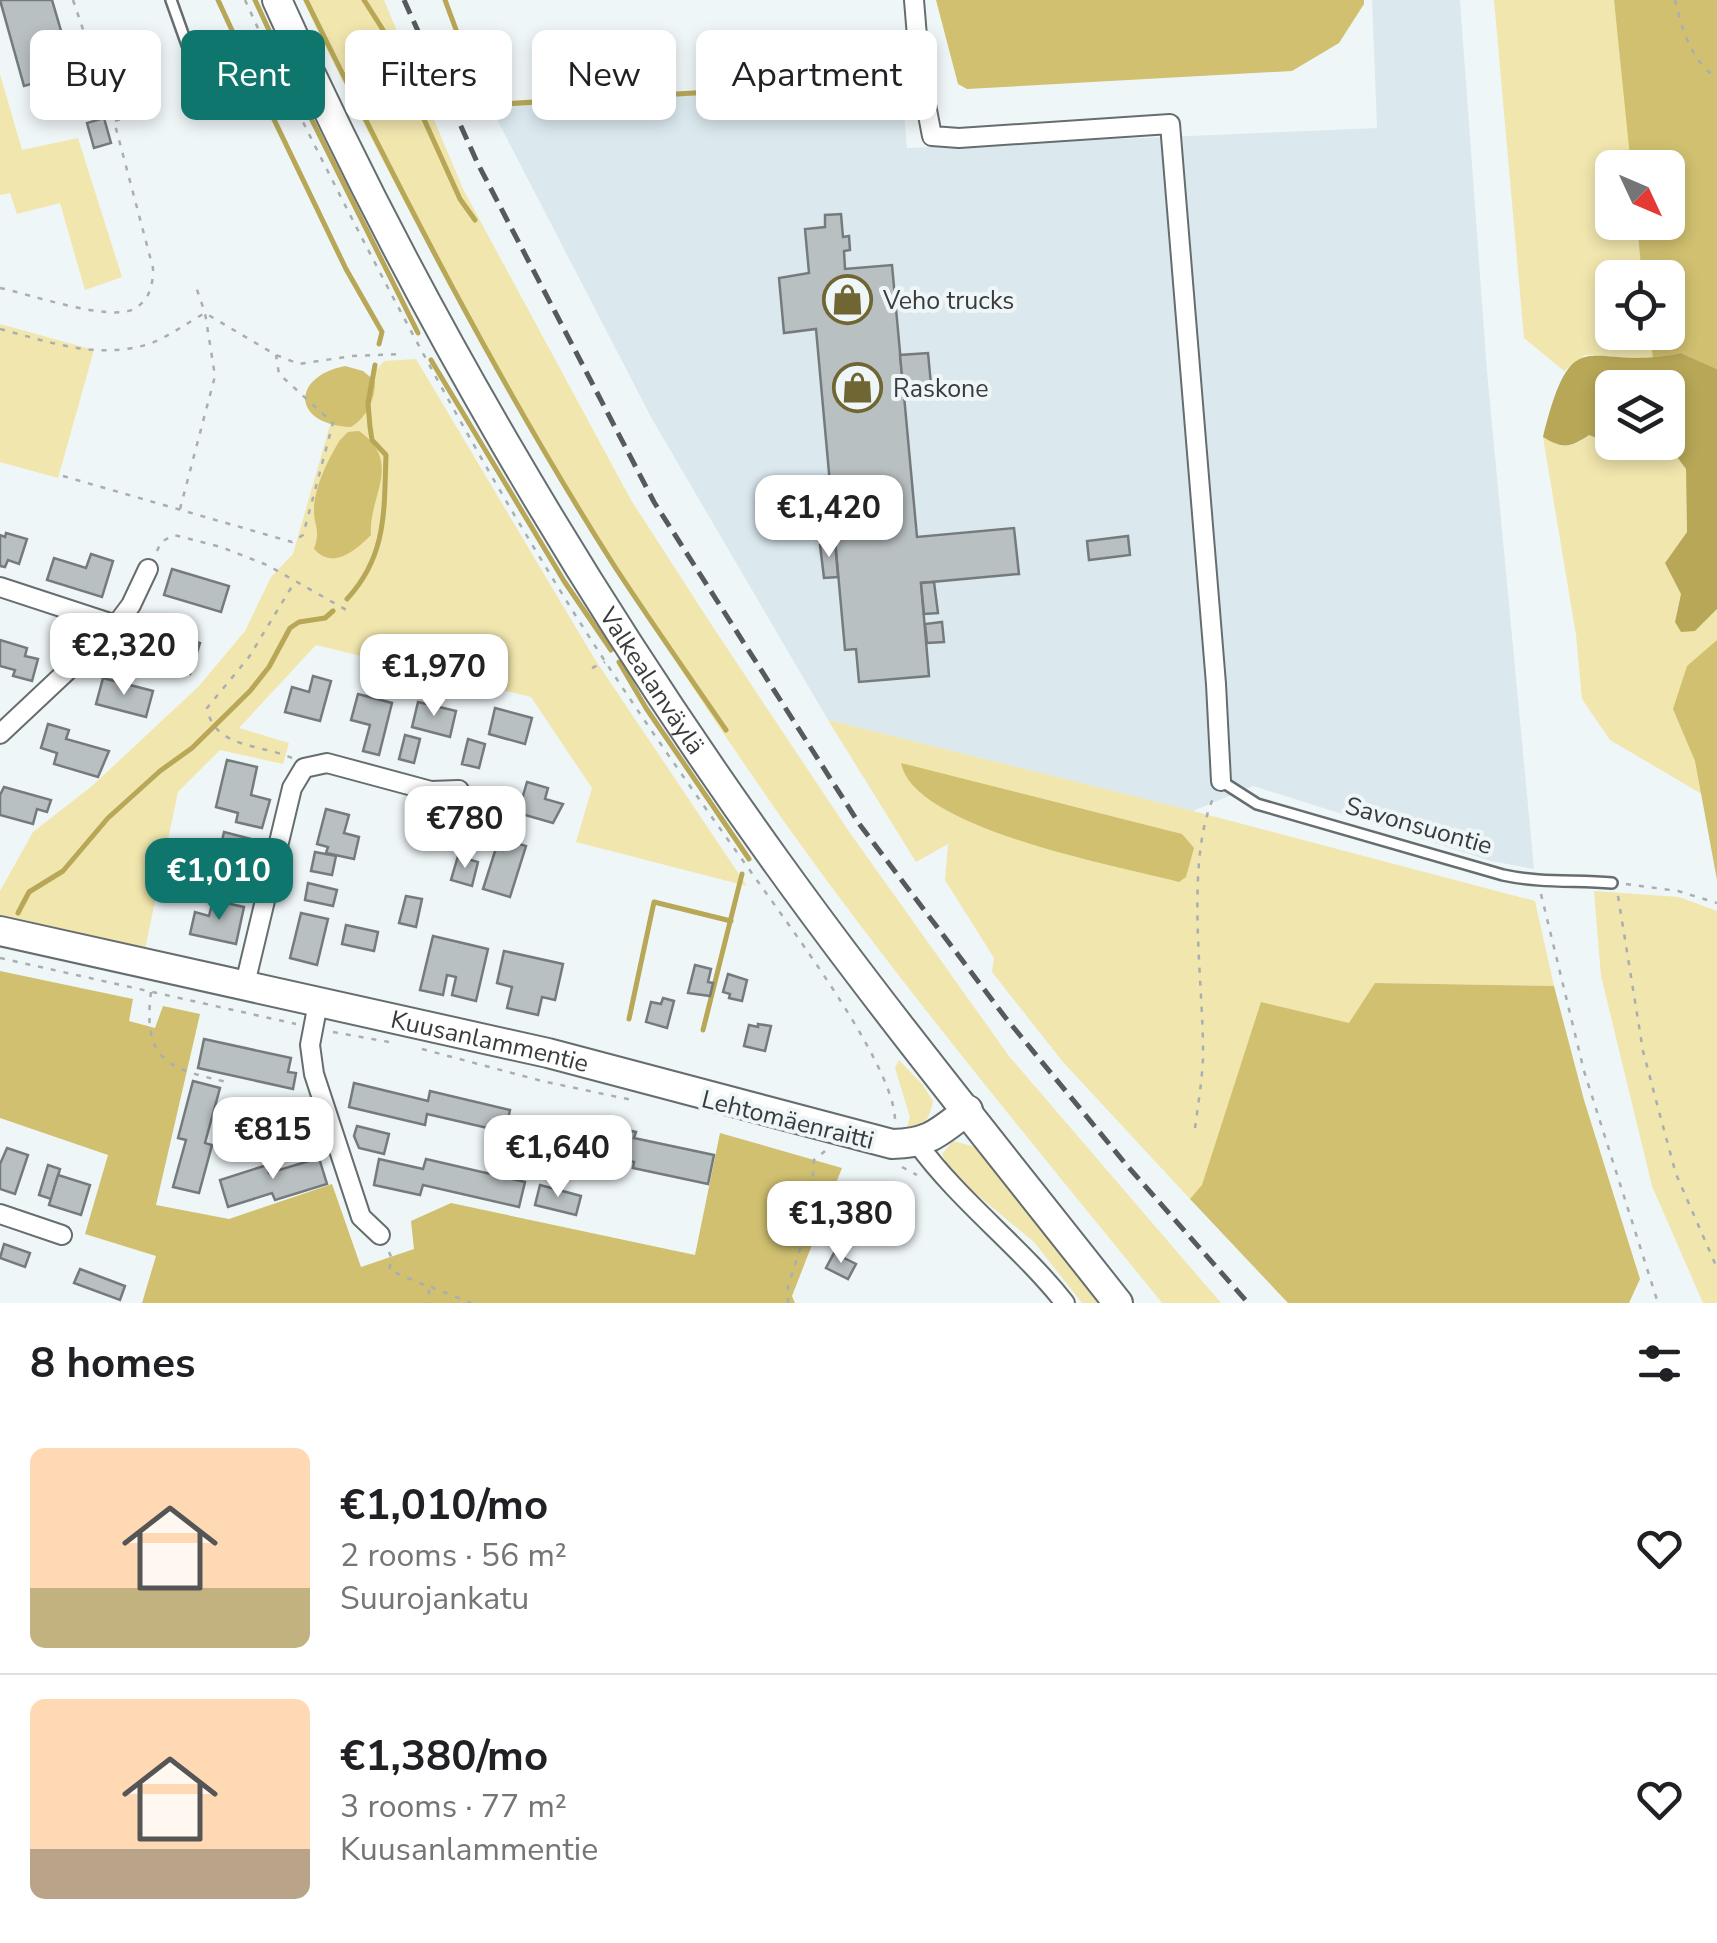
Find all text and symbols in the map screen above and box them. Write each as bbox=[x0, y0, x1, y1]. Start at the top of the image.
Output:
chip: Buy bbox=[30, 30, 161, 120]
chip: Rent bbox=[181, 30, 325, 120]
chip: Filters bbox=[345, 30, 512, 120]
chip: New bbox=[532, 30, 676, 120]
chip: Apartment bbox=[696, 30, 937, 120]
north arrow bbox=[1595, 150, 1685, 240]
map controls bbox=[1595, 150, 1685, 460]
button: locate bbox=[1595, 260, 1685, 350]
shop icon: Veho trucks bbox=[822, 274, 874, 326]
place label: Veho trucks bbox=[882, 284, 1014, 318]
shop icon: Raskone bbox=[832, 362, 884, 414]
button: layers bbox=[1595, 370, 1685, 460]
place label: Raskone bbox=[893, 372, 989, 406]
pin: €1,420 bbox=[748, 475, 910, 560]
text: €1,420 bbox=[777, 486, 881, 529]
street label: Valkealanväylä bbox=[590, 600, 712, 761]
pin: €2,320 bbox=[43, 613, 205, 698]
text: €2,320 bbox=[72, 624, 176, 667]
pin: €1,970 bbox=[353, 634, 515, 719]
text: €1,970 bbox=[382, 645, 486, 688]
pin: €780 bbox=[406, 786, 524, 871]
street label: Savonsuontie bbox=[1341, 789, 1496, 863]
text: €780 bbox=[427, 797, 503, 840]
pin: €1,010 bbox=[138, 838, 300, 923]
text: €1,010 bbox=[167, 849, 271, 892]
street label: Kuusanlammentie bbox=[388, 1003, 592, 1081]
street label: Lehtomäenraitti bbox=[698, 1082, 877, 1158]
pin: €815 bbox=[214, 1097, 332, 1182]
text: €815 bbox=[235, 1108, 311, 1151]
pin: €1,640 bbox=[477, 1115, 639, 1200]
text: €1,640 bbox=[506, 1126, 610, 1169]
pin: €1,380 bbox=[760, 1181, 922, 1266]
text: €1,380 bbox=[789, 1192, 893, 1235]
text: 8 homes bbox=[30, 1335, 195, 1392]
icon: filters bbox=[1632, 1336, 1687, 1391]
text: €1,010/mo bbox=[340, 1477, 548, 1534]
icon: home bbox=[110, 1488, 230, 1608]
icon: heart bbox=[1632, 1521, 1687, 1576]
text: 2 rooms · 56 m² bbox=[340, 1534, 567, 1577]
text: Suurojankatu bbox=[340, 1577, 529, 1620]
text: €1,380/mo bbox=[340, 1728, 548, 1785]
icon: home bbox=[110, 1739, 230, 1859]
icon: heart bbox=[1632, 1772, 1687, 1827]
text: 3 rooms · 77 m² bbox=[340, 1785, 567, 1828]
text: Kuusanlammentie bbox=[340, 1828, 598, 1871]

